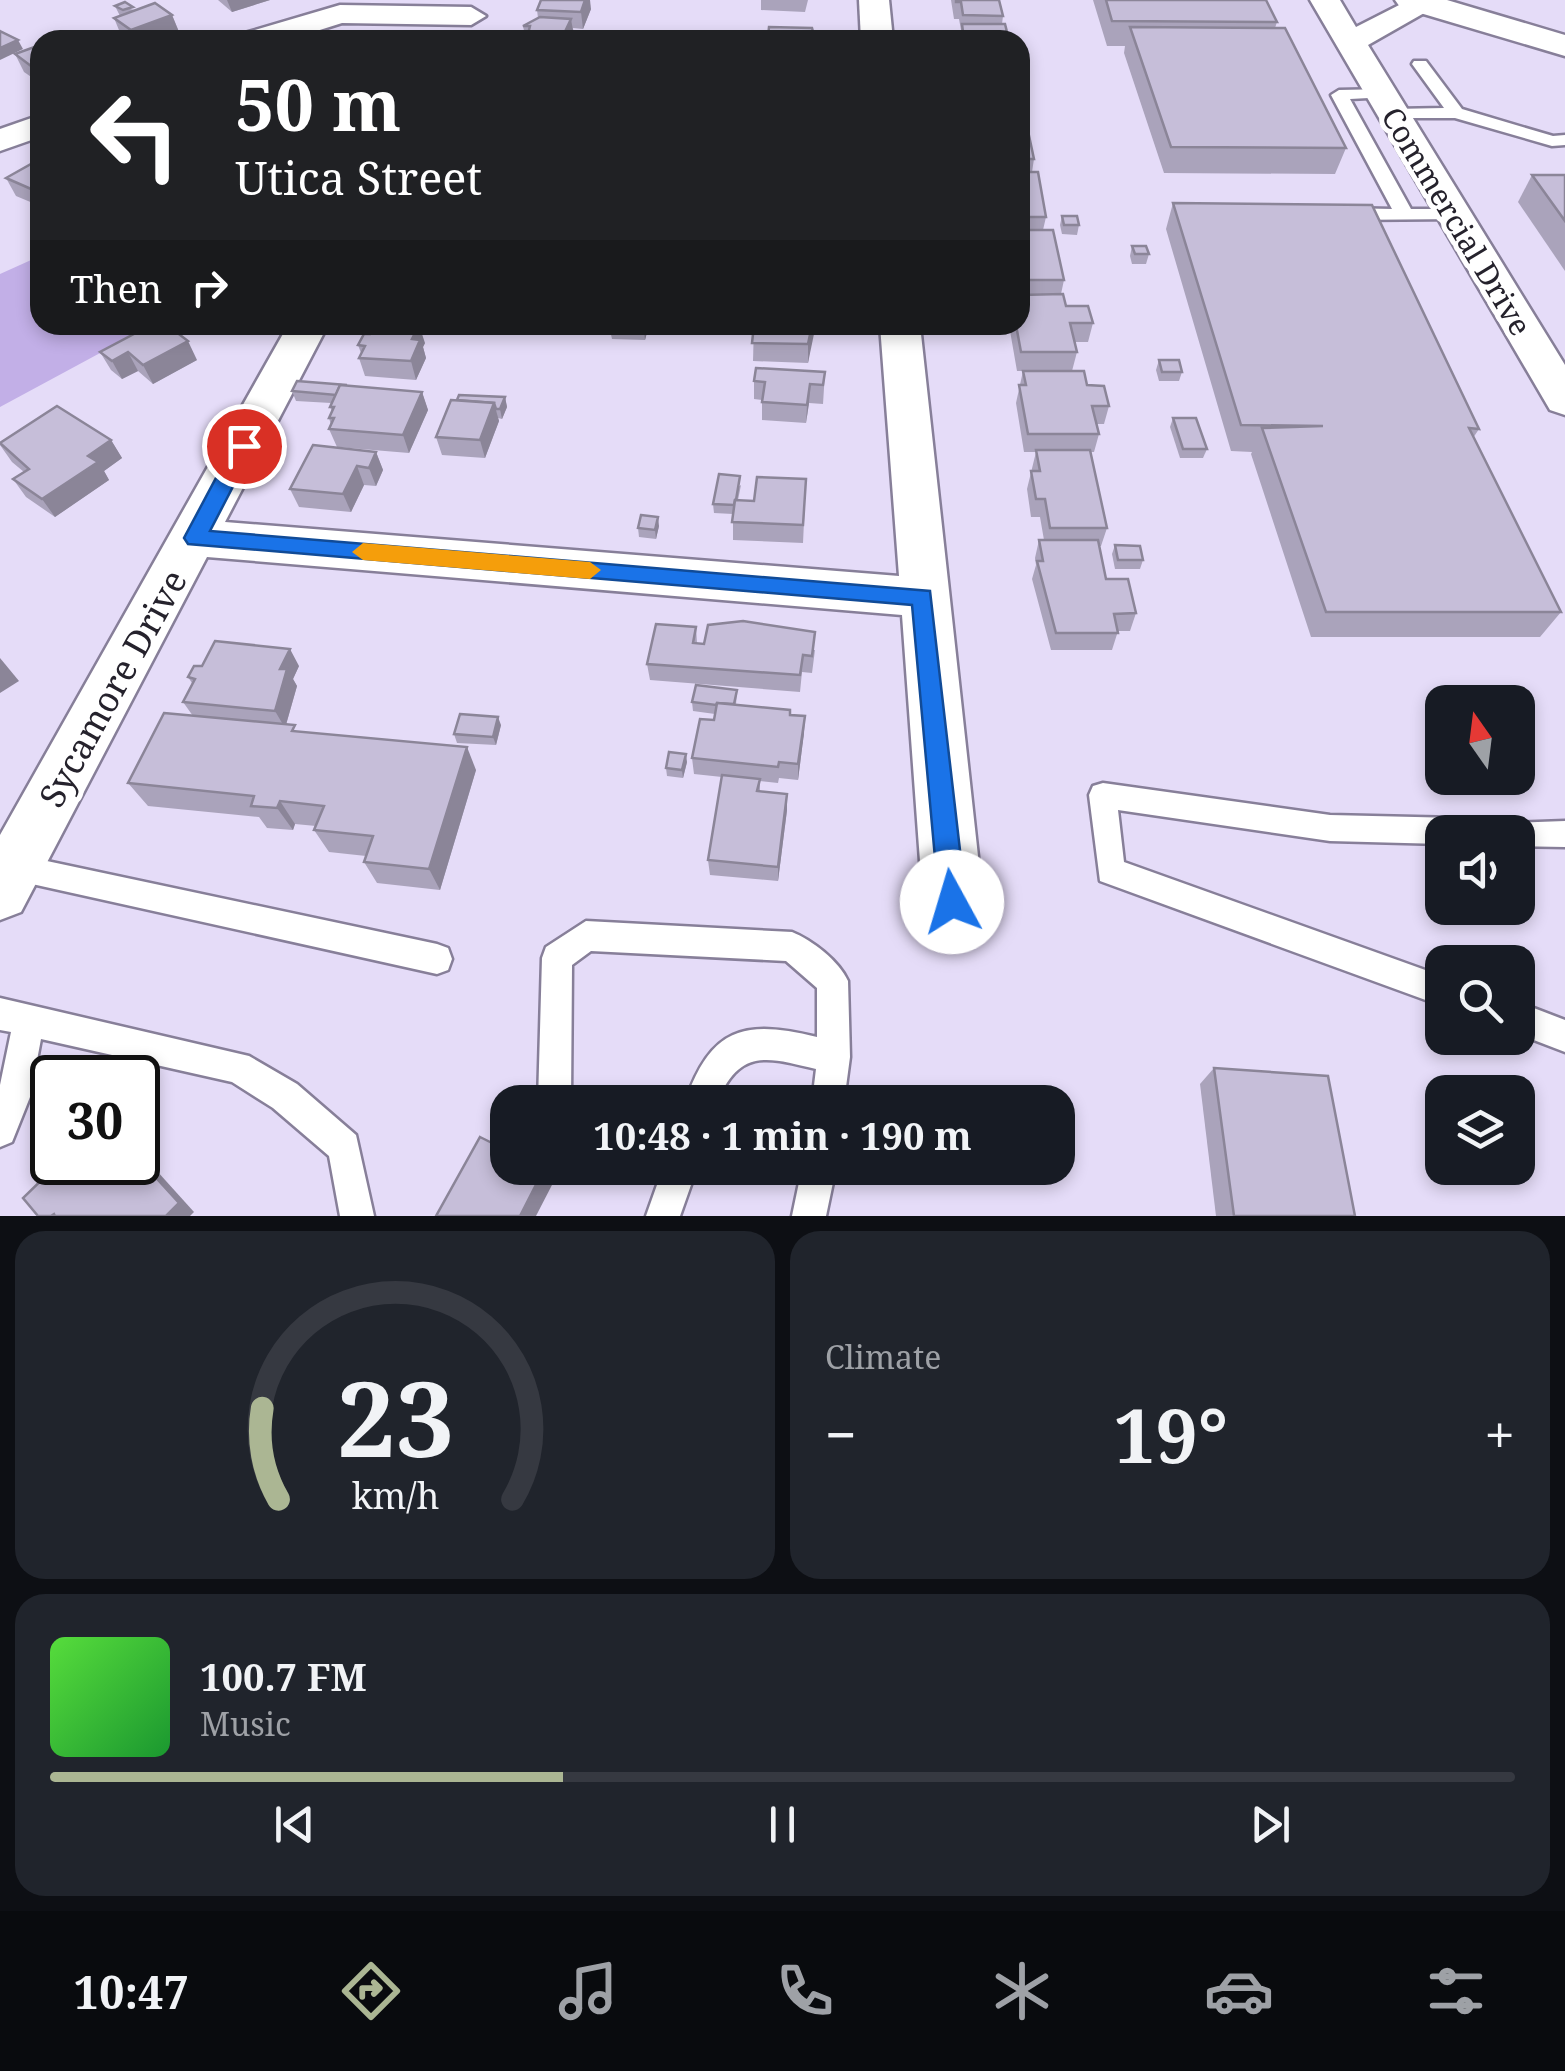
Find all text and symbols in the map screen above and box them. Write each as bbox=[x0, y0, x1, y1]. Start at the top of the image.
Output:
text: 50 m bbox=[235, 56, 401, 152]
icon: left bbox=[70, 70, 200, 200]
street label: Commercial Drive bbox=[1372, 99, 1542, 343]
text: Utica Street bbox=[235, 147, 482, 208]
icon: right bbox=[182, 260, 237, 315]
text: Then bbox=[70, 262, 162, 314]
pin bbox=[202, 404, 287, 489]
icon: arrive bbox=[217, 419, 272, 474]
street label: Sycamore Drive bbox=[27, 561, 197, 815]
north arrow bbox=[1425, 685, 1535, 795]
map controls bbox=[1425, 685, 1535, 1185]
button: sound bbox=[1425, 815, 1535, 925]
position arrow bbox=[900, 850, 1004, 954]
button: search bbox=[1425, 945, 1535, 1055]
speed limit sign: 30 bbox=[30, 1055, 160, 1185]
button: layers bbox=[1425, 1075, 1535, 1185]
text: 10:48 · 1 min · 190 m bbox=[593, 1109, 972, 1161]
text: Climate bbox=[825, 1335, 941, 1378]
text: 23 bbox=[336, 1346, 454, 1487]
text: 19° bbox=[1113, 1383, 1228, 1485]
text: − bbox=[825, 1396, 857, 1471]
text: + bbox=[1484, 1396, 1515, 1471]
text: km/h bbox=[351, 1471, 439, 1519]
text: 100.7 FM bbox=[200, 1650, 367, 1702]
text: Music bbox=[200, 1702, 291, 1745]
icon: previous bbox=[267, 1797, 322, 1852]
icon: pause bbox=[755, 1797, 810, 1852]
icon: next bbox=[1243, 1797, 1298, 1852]
icon: directions bbox=[336, 1956, 406, 2026]
icon: music bbox=[553, 1956, 623, 2026]
icon: phone bbox=[770, 1956, 840, 2026]
icon: climate bbox=[987, 1956, 1057, 2026]
icon: car bbox=[1204, 1956, 1274, 2026]
icon: filters bbox=[1421, 1956, 1491, 2026]
text: 10:47 bbox=[74, 1961, 189, 2022]

